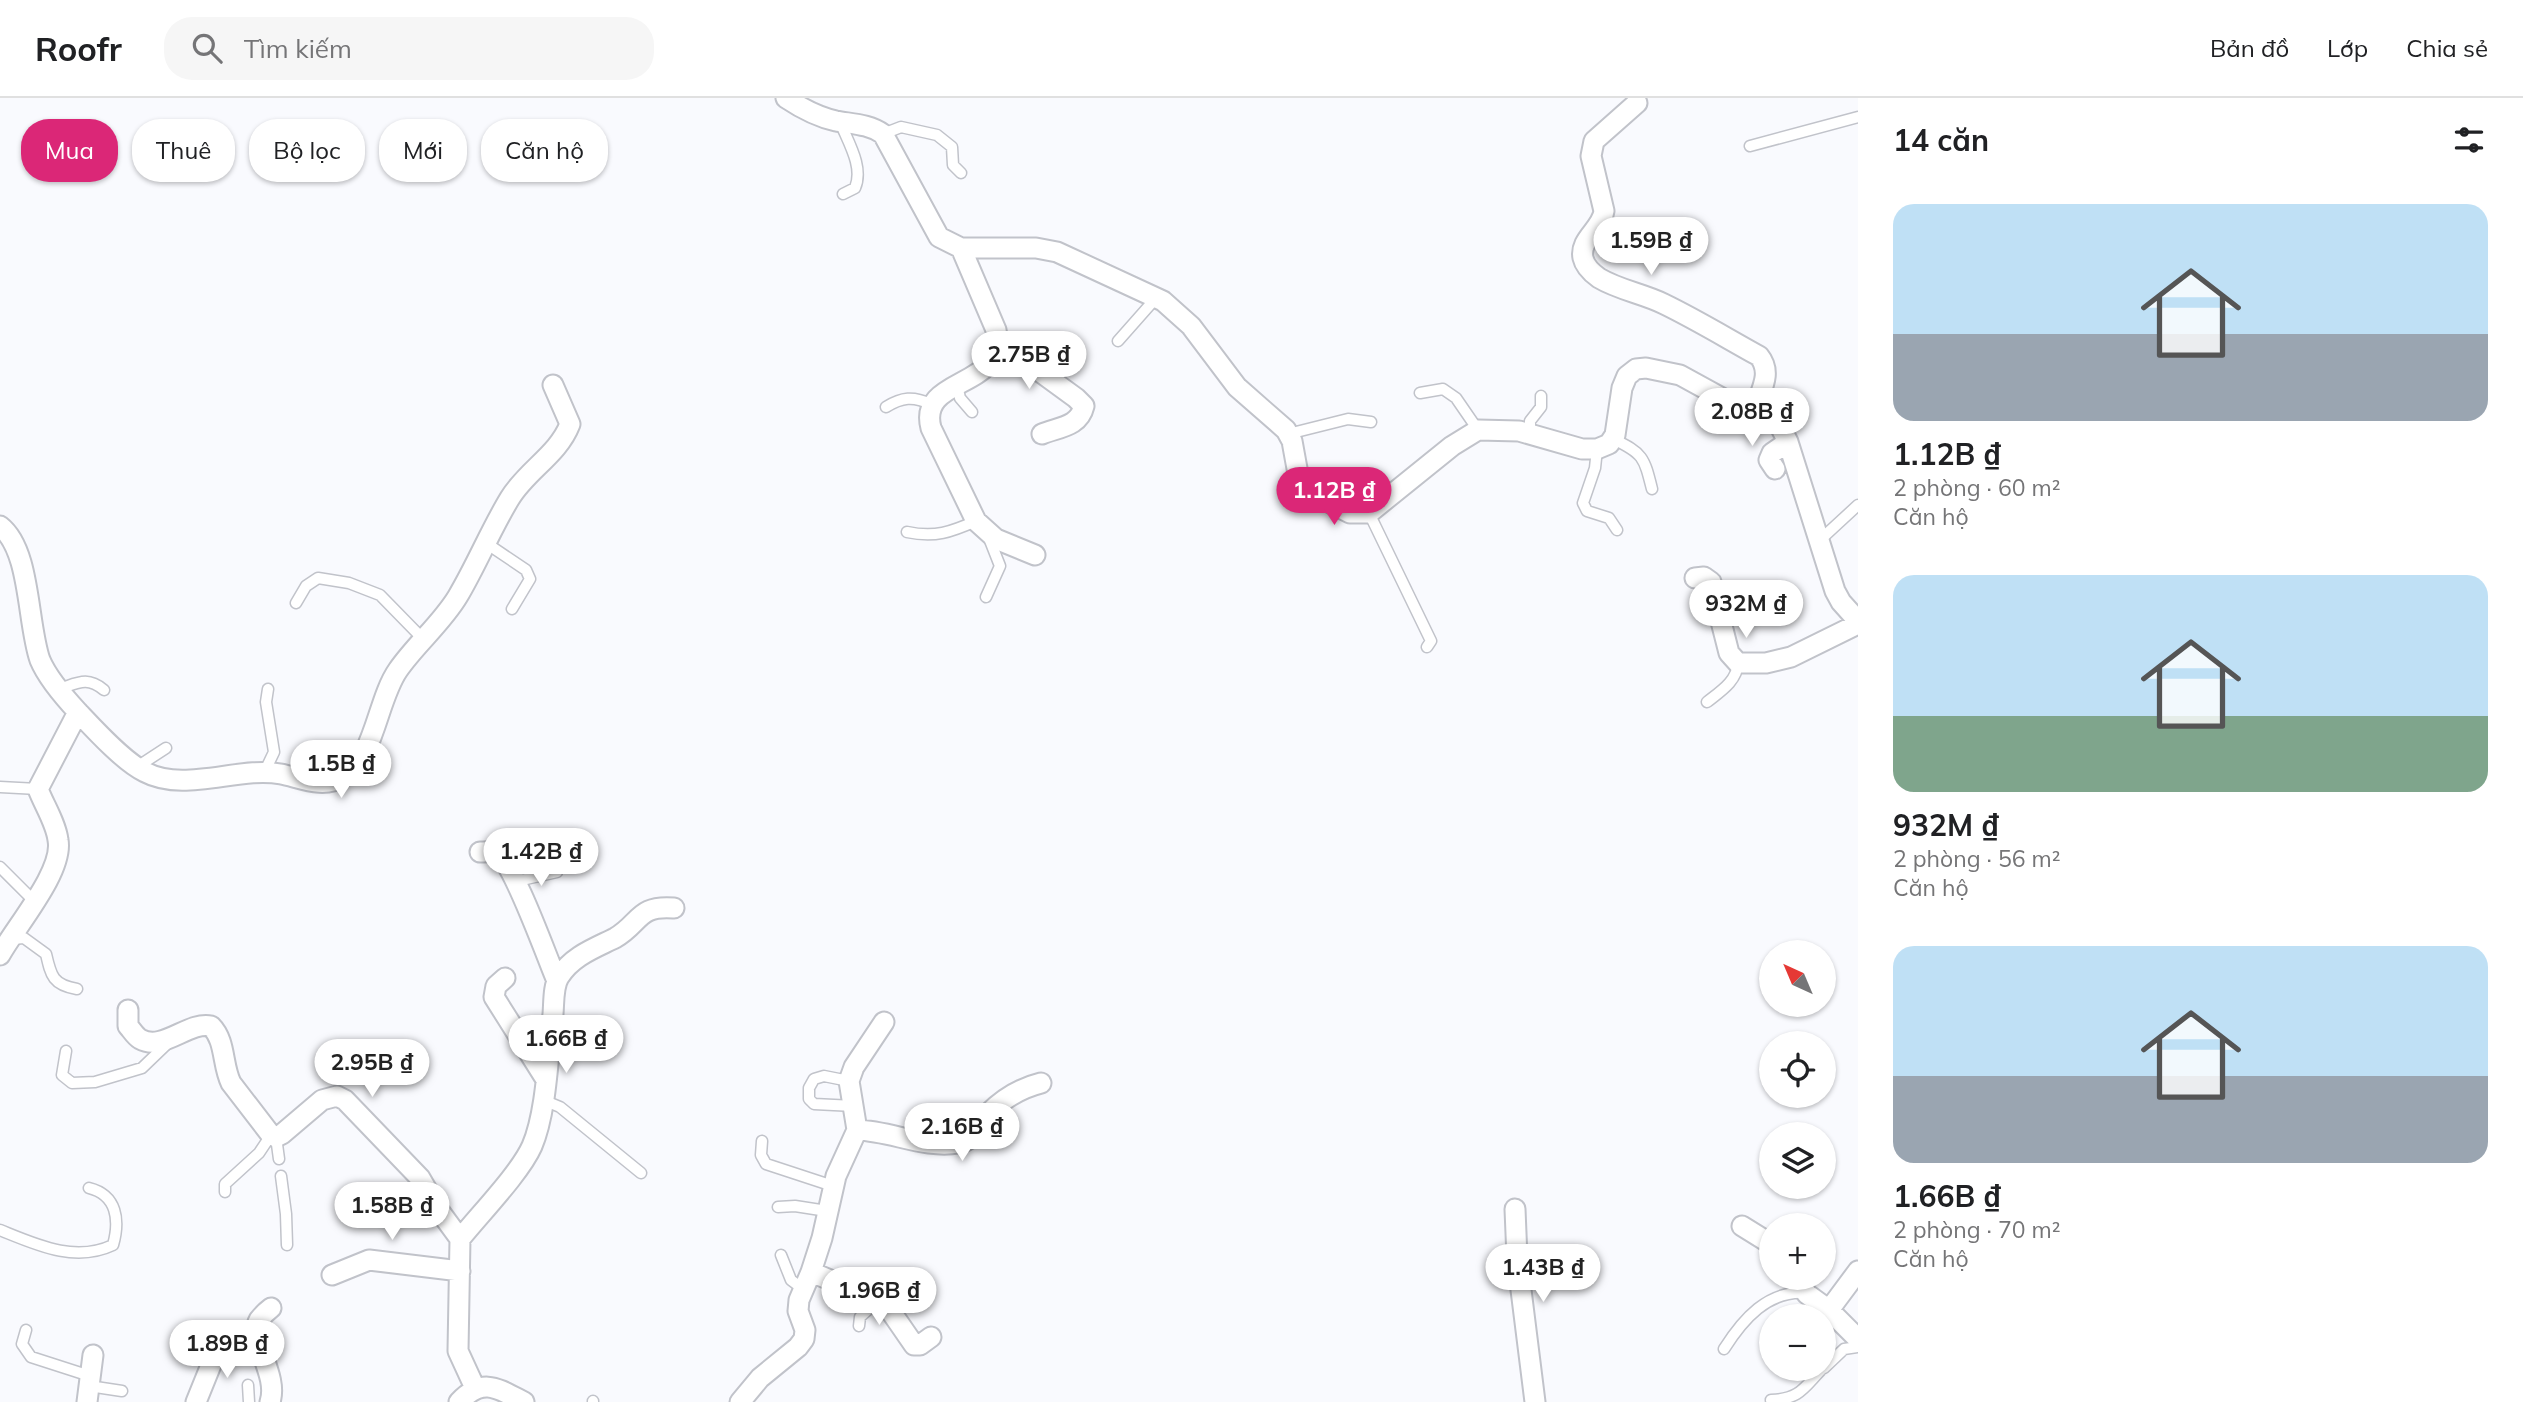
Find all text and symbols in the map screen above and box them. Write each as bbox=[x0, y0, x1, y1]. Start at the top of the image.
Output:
search box bbox=[164, 17, 654, 80]
text: Roofr bbox=[35, 28, 122, 69]
icon: search bbox=[188, 29, 226, 67]
text: Tìm kiếm bbox=[244, 32, 352, 65]
text: Bản đồ bbox=[2210, 33, 2289, 63]
text: Lớp bbox=[2327, 33, 2368, 63]
text: Chia sẻ bbox=[2406, 33, 2488, 63]
chip: Mua bbox=[21, 119, 118, 182]
chip: Thuê bbox=[132, 119, 235, 182]
chip: Bộ lọc bbox=[249, 119, 365, 182]
chip: Mới bbox=[379, 119, 467, 182]
chip: Căn hộ bbox=[481, 119, 608, 182]
text: 14 căn bbox=[1893, 121, 1989, 159]
icon: filters bbox=[2450, 121, 2488, 159]
pin: 1.59B ₫ bbox=[1586, 218, 1716, 277]
text: 1.59B ₫ bbox=[1609, 225, 1693, 254]
icon: home bbox=[2128, 250, 2254, 376]
pin: 2.75B ₫ bbox=[964, 331, 1094, 391]
text: 2.75B ₫ bbox=[987, 339, 1071, 368]
pin: 2.08B ₫ bbox=[1687, 388, 1817, 448]
text: 2.08B ₫ bbox=[1710, 396, 1794, 425]
text: 1.12B ₫ bbox=[1893, 435, 2001, 473]
pin: 1.12B ₫ bbox=[1269, 468, 1399, 527]
text: 2 phòng · 60 m² bbox=[1893, 473, 2060, 502]
text: 1.12B ₫ bbox=[1292, 475, 1376, 504]
text: Căn hộ bbox=[1893, 502, 1969, 531]
pin: 932M ₫ bbox=[1689, 580, 1803, 640]
text: 932M ₫ bbox=[1705, 588, 1787, 617]
icon: home bbox=[2128, 621, 2254, 747]
pin: 1.5B ₫ bbox=[284, 740, 398, 800]
text: 1.5B ₫ bbox=[306, 748, 376, 777]
text: 932M ₫ bbox=[1893, 806, 1999, 844]
pin: 1.42B ₫ bbox=[476, 828, 606, 888]
text: 1.42B ₫ bbox=[499, 836, 583, 865]
text: 2 phòng · 56 m² bbox=[1893, 844, 2060, 873]
text: Căn hộ bbox=[1893, 873, 1969, 902]
north arrow bbox=[1759, 940, 1836, 1017]
map controls bbox=[1759, 940, 1836, 1381]
icon: home bbox=[2128, 992, 2254, 1118]
pin: 1.66B ₫ bbox=[501, 1016, 631, 1075]
text: 1.66B ₫ bbox=[524, 1023, 608, 1052]
button: locate bbox=[1759, 1031, 1836, 1108]
pin: 2.95B ₫ bbox=[307, 1040, 437, 1099]
text: 2.95B ₫ bbox=[330, 1047, 414, 1076]
pin: 2.16B ₫ bbox=[897, 1104, 1027, 1163]
text: 2.16B ₫ bbox=[920, 1111, 1004, 1140]
button: layers bbox=[1759, 1122, 1836, 1199]
text: 1.66B ₫ bbox=[1893, 1177, 2001, 1215]
pin: 1.58B ₫ bbox=[327, 1182, 457, 1242]
text: 1.58B ₫ bbox=[350, 1190, 434, 1219]
button: + bbox=[1759, 1213, 1836, 1290]
text: 2 phòng · 70 m² bbox=[1893, 1215, 2060, 1244]
pin: 1.43B ₫ bbox=[1478, 1244, 1608, 1304]
text: Căn hộ bbox=[1893, 1244, 1969, 1273]
text: 1.43B ₫ bbox=[1501, 1252, 1585, 1281]
pin: 1.96B ₫ bbox=[814, 1268, 944, 1327]
text: 1.96B ₫ bbox=[837, 1275, 921, 1304]
button: − bbox=[1759, 1304, 1836, 1381]
pin: 1.89B ₫ bbox=[162, 1320, 292, 1380]
text: 1.89B ₫ bbox=[185, 1328, 269, 1357]

